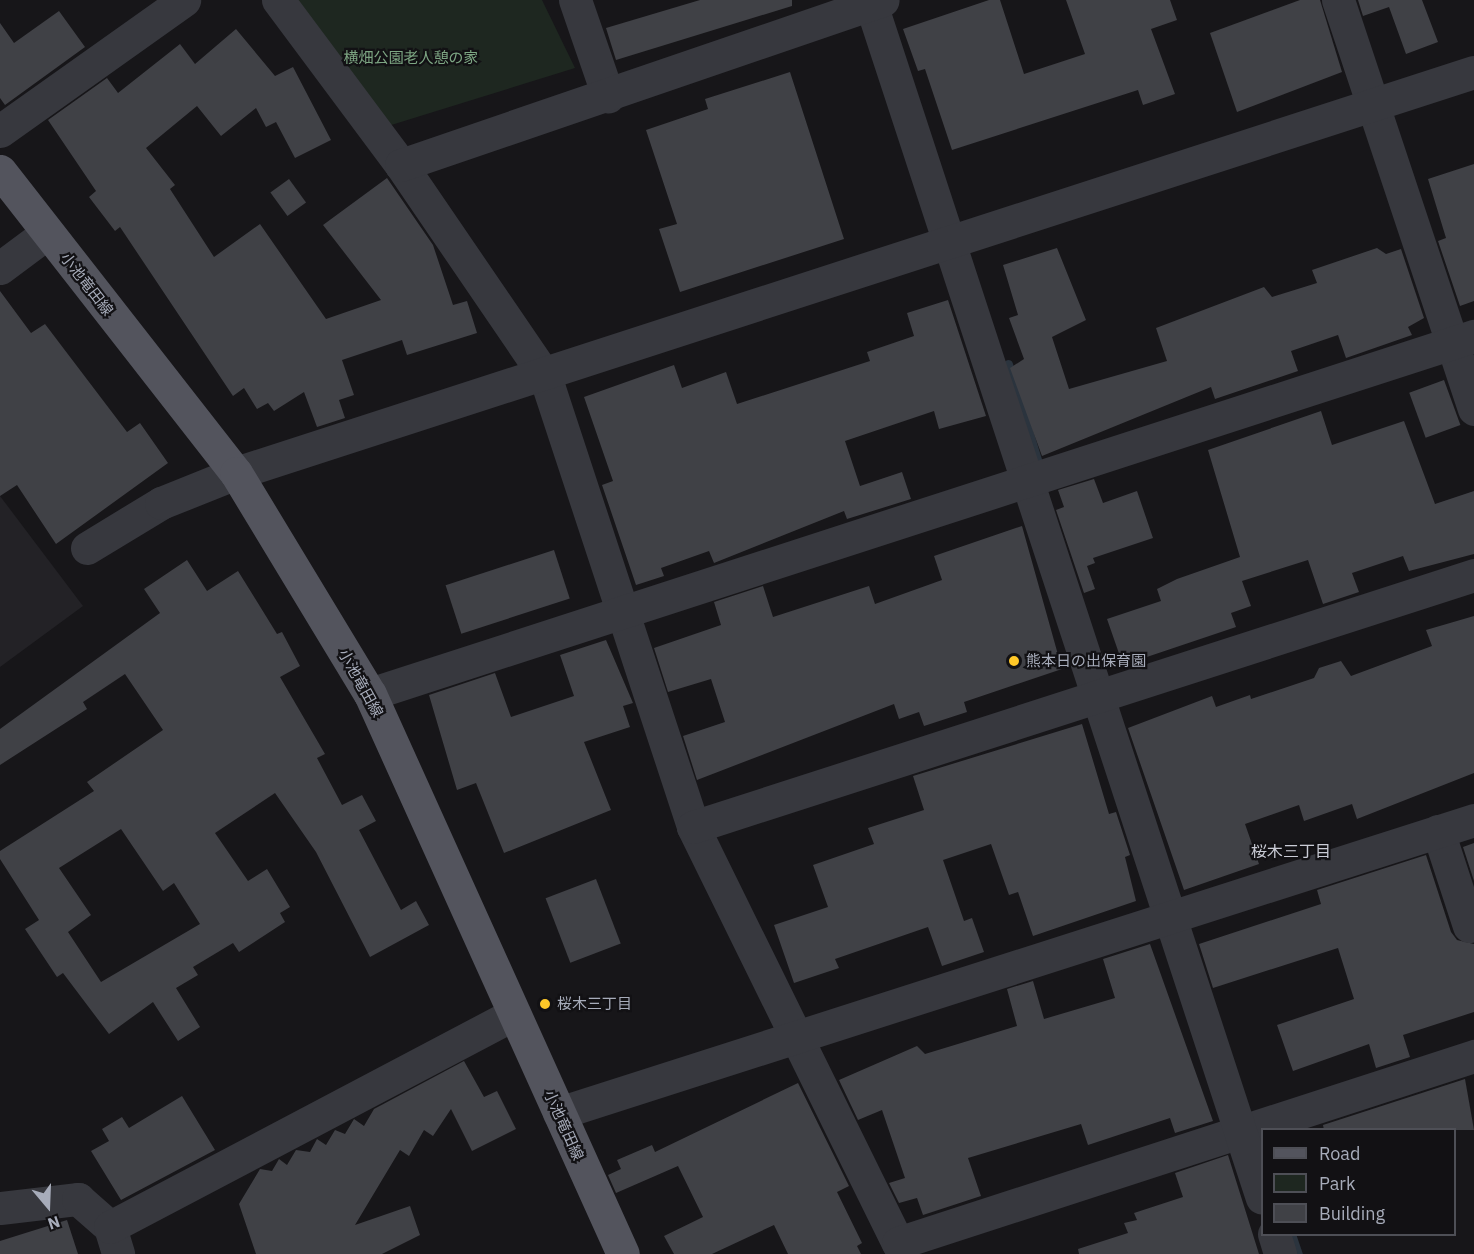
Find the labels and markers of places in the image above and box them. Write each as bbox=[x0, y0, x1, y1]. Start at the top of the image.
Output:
place label: 熊本日の出保育園 bbox=[1026, 652, 1146, 670]
marker: 熊本日の出保育園 bbox=[1007, 654, 1021, 668]
place label: 桜木三丁目 bbox=[557, 995, 632, 1013]
marker: 桜木三丁目 bbox=[538, 997, 552, 1011]

